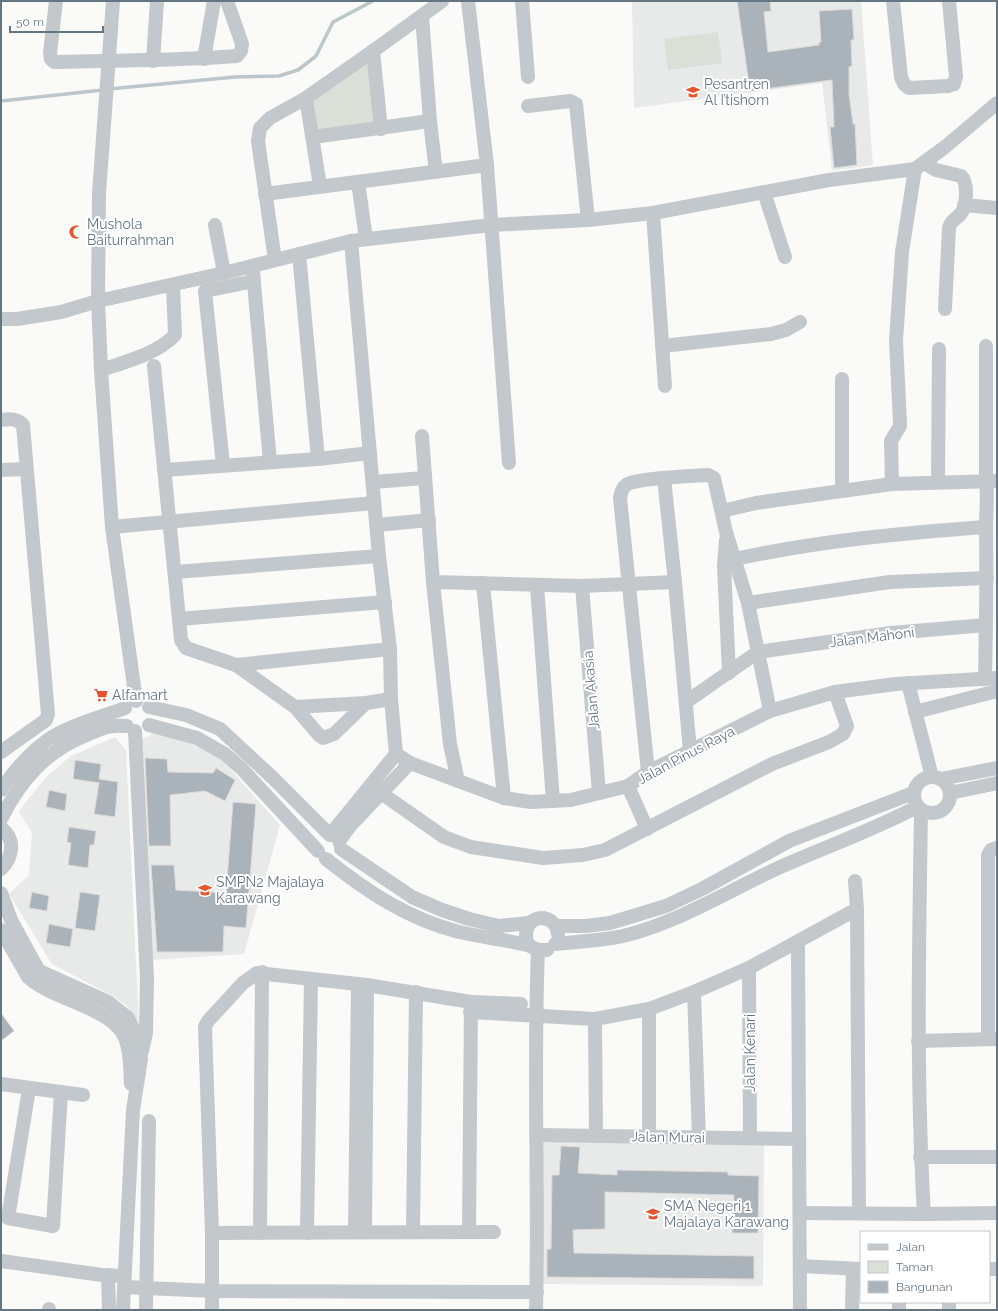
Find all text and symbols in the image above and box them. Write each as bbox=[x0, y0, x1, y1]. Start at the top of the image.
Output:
scale bar bbox=[10, 8, 103, 34]
text: 50 m bbox=[16, 15, 44, 29]
place label: Pesantren Al I’tishom bbox=[704, 76, 769, 108]
school or university icon: Pesantren Al I’tishom bbox=[685, 84, 701, 100]
place label: Mushola Baiturrahman bbox=[87, 216, 174, 248]
mosque icon: Mushola Baiturrahman bbox=[68, 224, 84, 240]
street label: Jalan Mahoni bbox=[829, 624, 915, 650]
street label: Jalan Akasia bbox=[580, 650, 602, 730]
supermarket icon: Alfamart bbox=[93, 687, 109, 703]
place label: Alfamart bbox=[112, 687, 168, 703]
street label: Jalan Pinus Raya bbox=[635, 723, 737, 787]
place label: SMPN2 Majalaya Karawang bbox=[216, 874, 324, 906]
school or university icon: SMPN2 Majalaya Karawang bbox=[197, 882, 213, 898]
street label: Jalan Kenari bbox=[742, 1014, 758, 1092]
street label: Jalan Murai bbox=[631, 1128, 705, 1146]
place label: SMA Negeri 1 Majalaya Karawang bbox=[664, 1198, 789, 1230]
school or university icon: SMA Negeri 1 Majalaya Karawang bbox=[645, 1206, 661, 1222]
legend bbox=[860, 1231, 990, 1303]
text: Jalan bbox=[896, 1240, 925, 1254]
text: Taman bbox=[896, 1260, 933, 1274]
text: Bangunan bbox=[896, 1280, 953, 1294]

